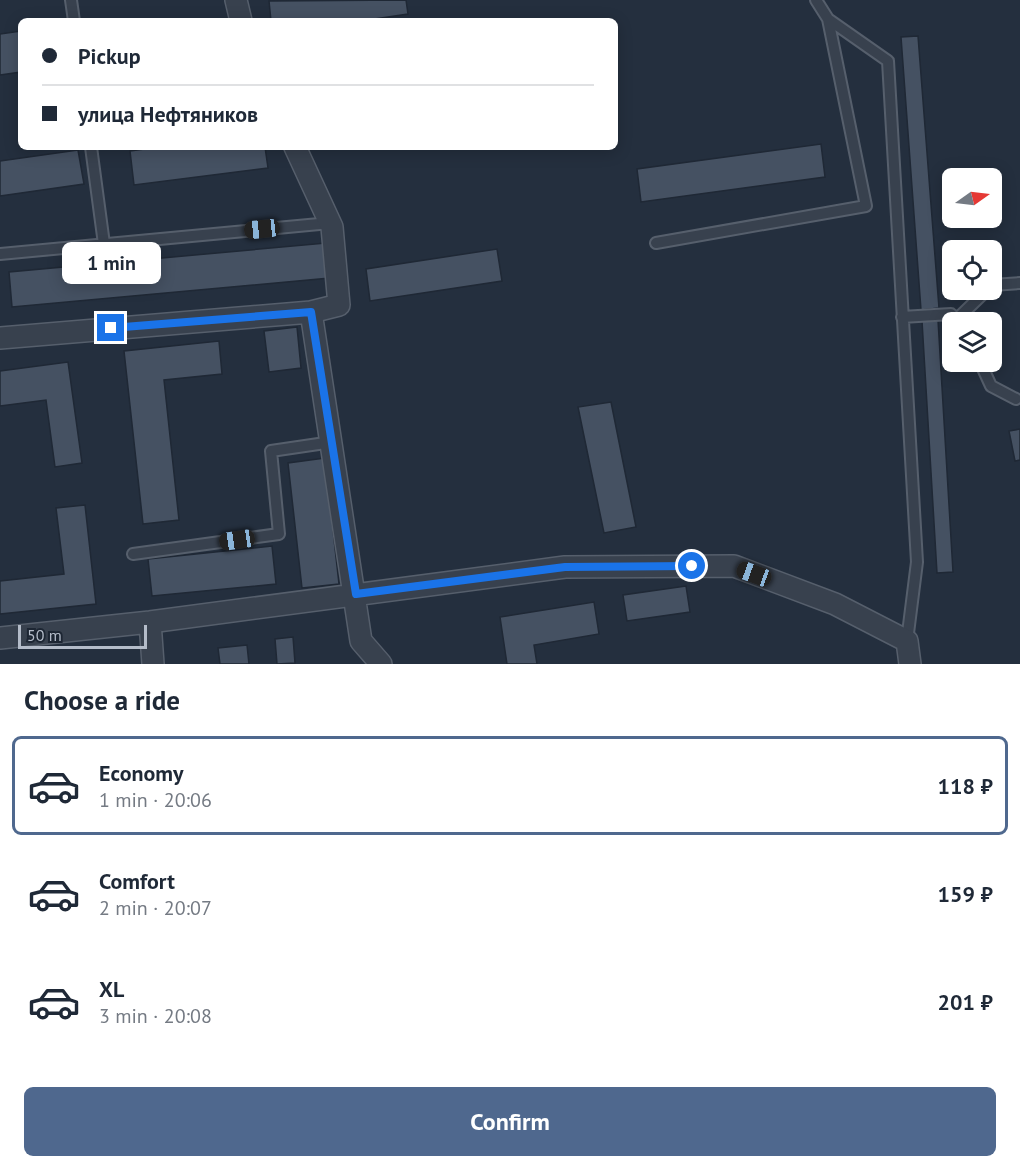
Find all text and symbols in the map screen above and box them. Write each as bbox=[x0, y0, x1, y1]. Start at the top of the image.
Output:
text: Pickup bbox=[78, 42, 141, 70]
text: улица Нефтяников bbox=[78, 100, 258, 128]
north arrow bbox=[942, 168, 1002, 228]
map controls bbox=[942, 168, 1002, 372]
car bbox=[243, 218, 281, 240]
button: locate bbox=[942, 240, 1002, 300]
callout: 1 min bbox=[62, 241, 160, 283]
text: 1 min bbox=[87, 250, 136, 276]
button: layers bbox=[942, 312, 1002, 372]
route end bbox=[97, 314, 124, 341]
car bbox=[218, 529, 256, 551]
route start bbox=[678, 552, 705, 579]
car bbox=[734, 559, 774, 589]
scale bar bbox=[18, 622, 147, 650]
text: 50 m bbox=[27, 625, 62, 645]
text: Choose a ride bbox=[24, 683, 180, 717]
icon: car bbox=[27, 759, 81, 813]
text: Economy bbox=[99, 759, 183, 787]
text: 118 ₽ bbox=[938, 772, 993, 800]
text: 1 min · 20:06 bbox=[99, 787, 212, 813]
icon: car bbox=[27, 867, 81, 921]
text: Comfort bbox=[99, 867, 175, 895]
text: 159 ₽ bbox=[938, 880, 993, 908]
text: 2 min · 20:07 bbox=[99, 895, 212, 921]
icon: car bbox=[27, 975, 81, 1029]
text: XL bbox=[99, 975, 124, 1003]
text: 201 ₽ bbox=[938, 988, 993, 1016]
text: 3 min · 20:08 bbox=[99, 1003, 212, 1029]
button: Confirm bbox=[24, 1087, 996, 1156]

